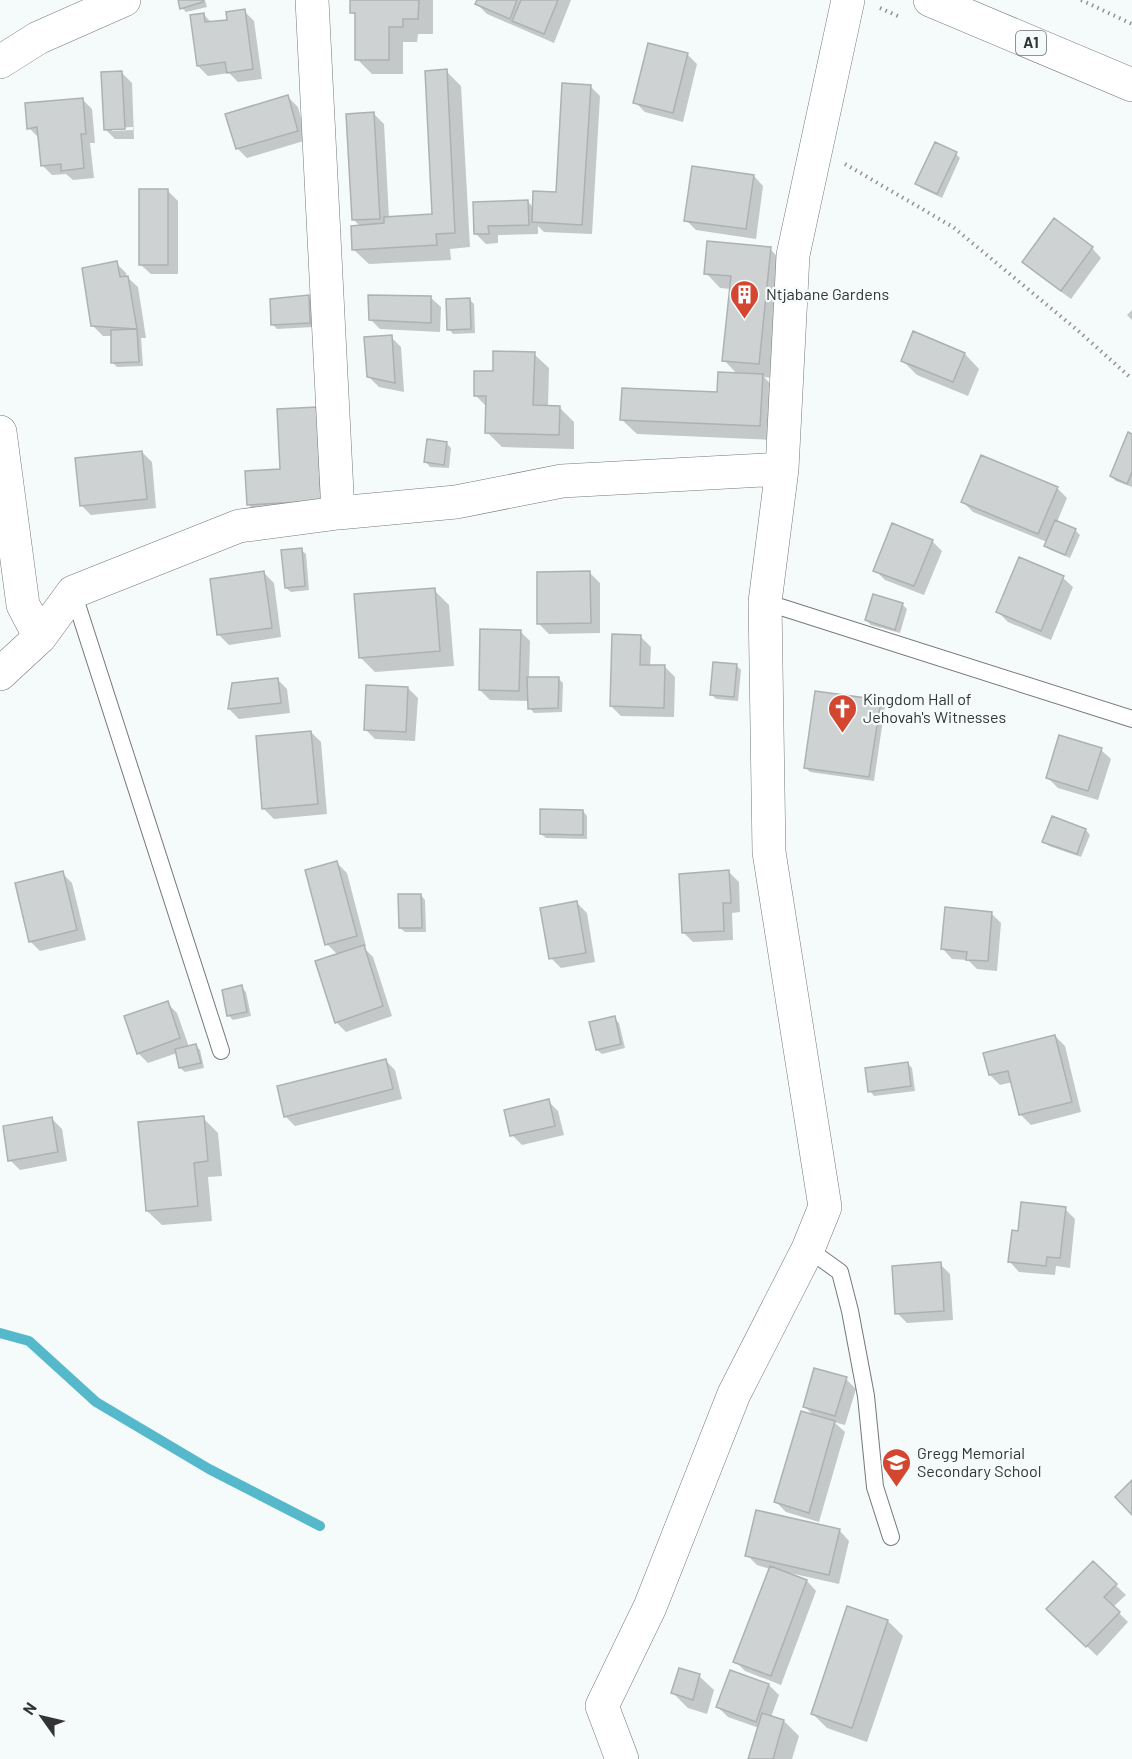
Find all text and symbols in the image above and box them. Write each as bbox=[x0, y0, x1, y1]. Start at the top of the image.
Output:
road number: A1 bbox=[1016, 31, 1046, 55]
building icon: Ntjabane Gardens bbox=[729, 278, 761, 320]
place label: Ntjabane Gardens bbox=[766, 284, 889, 303]
place label: Kingdom Hall of Jehovah's Witnesses bbox=[863, 689, 1006, 726]
church icon: Kingdom Hall of Jehovah's Witnesses bbox=[826, 692, 858, 734]
place label: Gregg Memorial Secondary School bbox=[917, 1443, 1041, 1480]
school or university icon: Gregg Memorial Secondary School bbox=[880, 1446, 912, 1488]
north arrow bbox=[12, 1687, 72, 1747]
text: N bbox=[18, 1699, 40, 1718]

